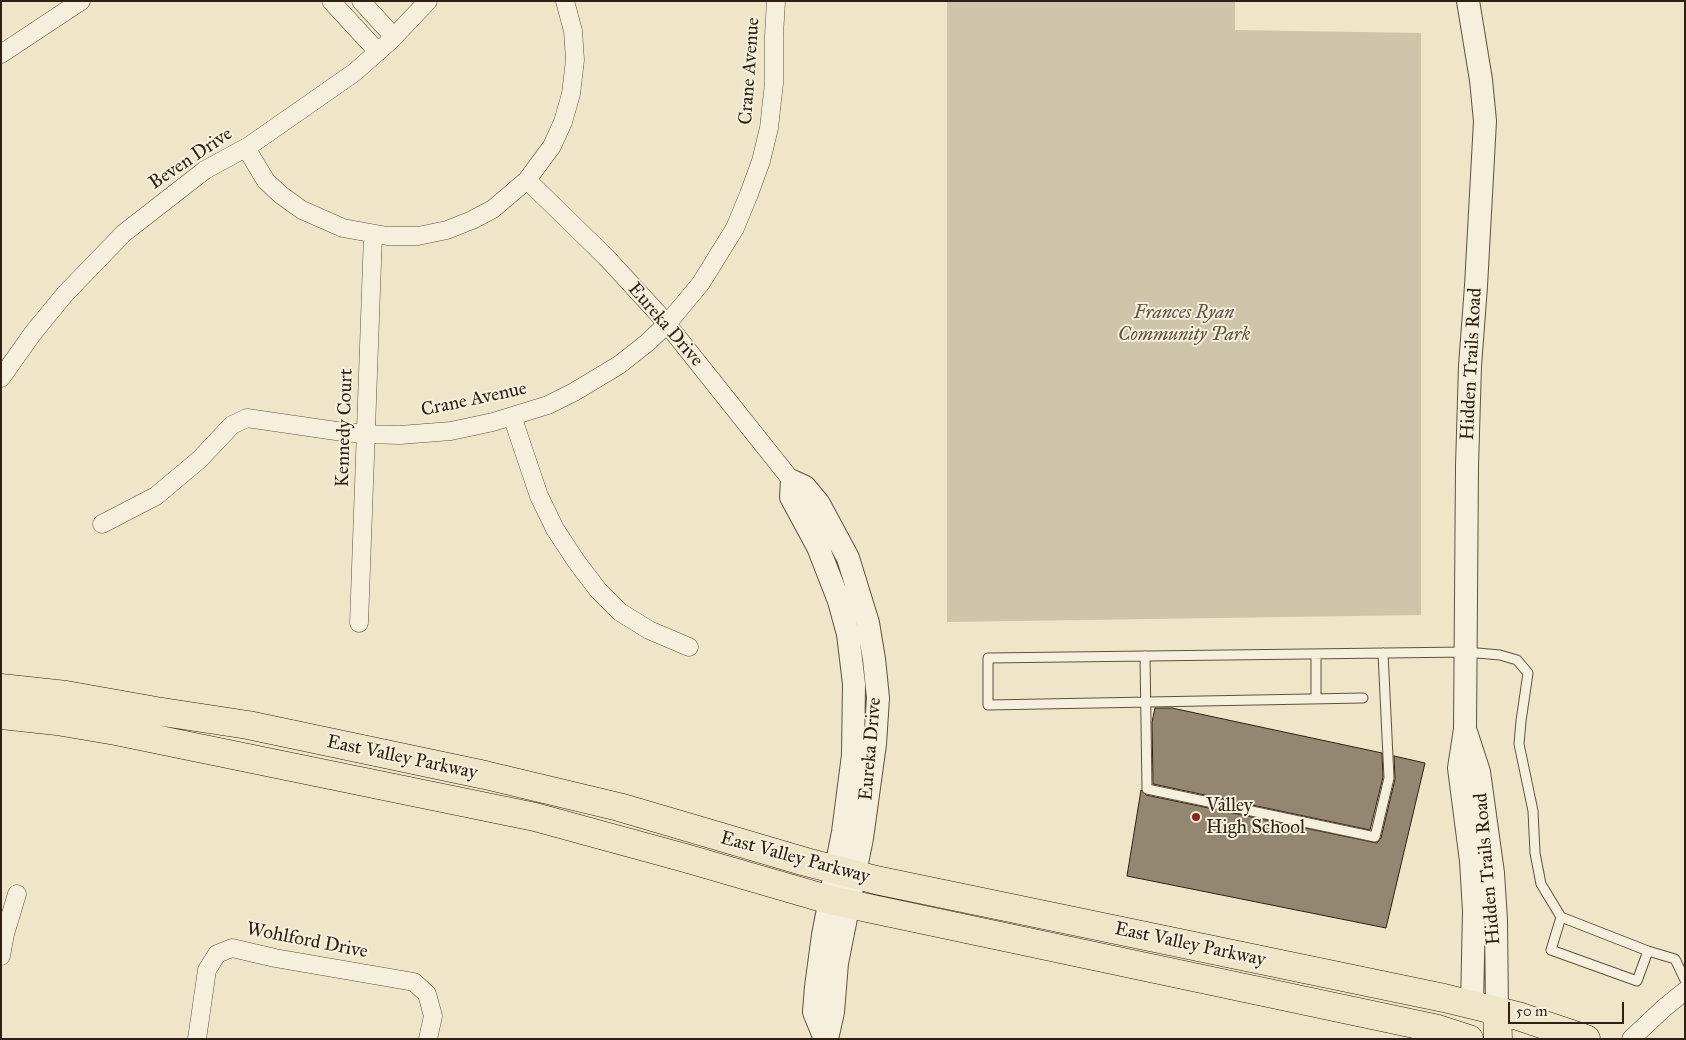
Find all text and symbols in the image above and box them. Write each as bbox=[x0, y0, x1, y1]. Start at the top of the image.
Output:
street label: Crane Avenue bbox=[735, 17, 765, 125]
street label: Beven Drive bbox=[145, 123, 237, 195]
street label: Eureka Drive bbox=[622, 278, 708, 372]
street label: Hidden Trails Road bbox=[1457, 287, 1487, 441]
park label: Frances Ryan Community Park bbox=[1118, 302, 1250, 346]
street label: Kennedy Court bbox=[332, 368, 358, 488]
street label: Crane Avenue bbox=[419, 378, 529, 422]
street label: Eureka Drive bbox=[855, 696, 887, 802]
street label: East Valley Parkway bbox=[325, 731, 479, 785]
street label: Hidden Trails Road bbox=[1470, 792, 1506, 946]
place label: Valley High School bbox=[1206, 795, 1305, 839]
marker: Valley High School bbox=[1190, 811, 1202, 823]
street label: East Valley Parkway bbox=[718, 827, 872, 889]
street label: Wohlford Drive bbox=[244, 918, 370, 964]
street label: East Valley Parkway bbox=[1113, 918, 1267, 972]
scale bar bbox=[1511, 992, 1627, 1024]
text: 50 m bbox=[1516, 1002, 1548, 1020]

